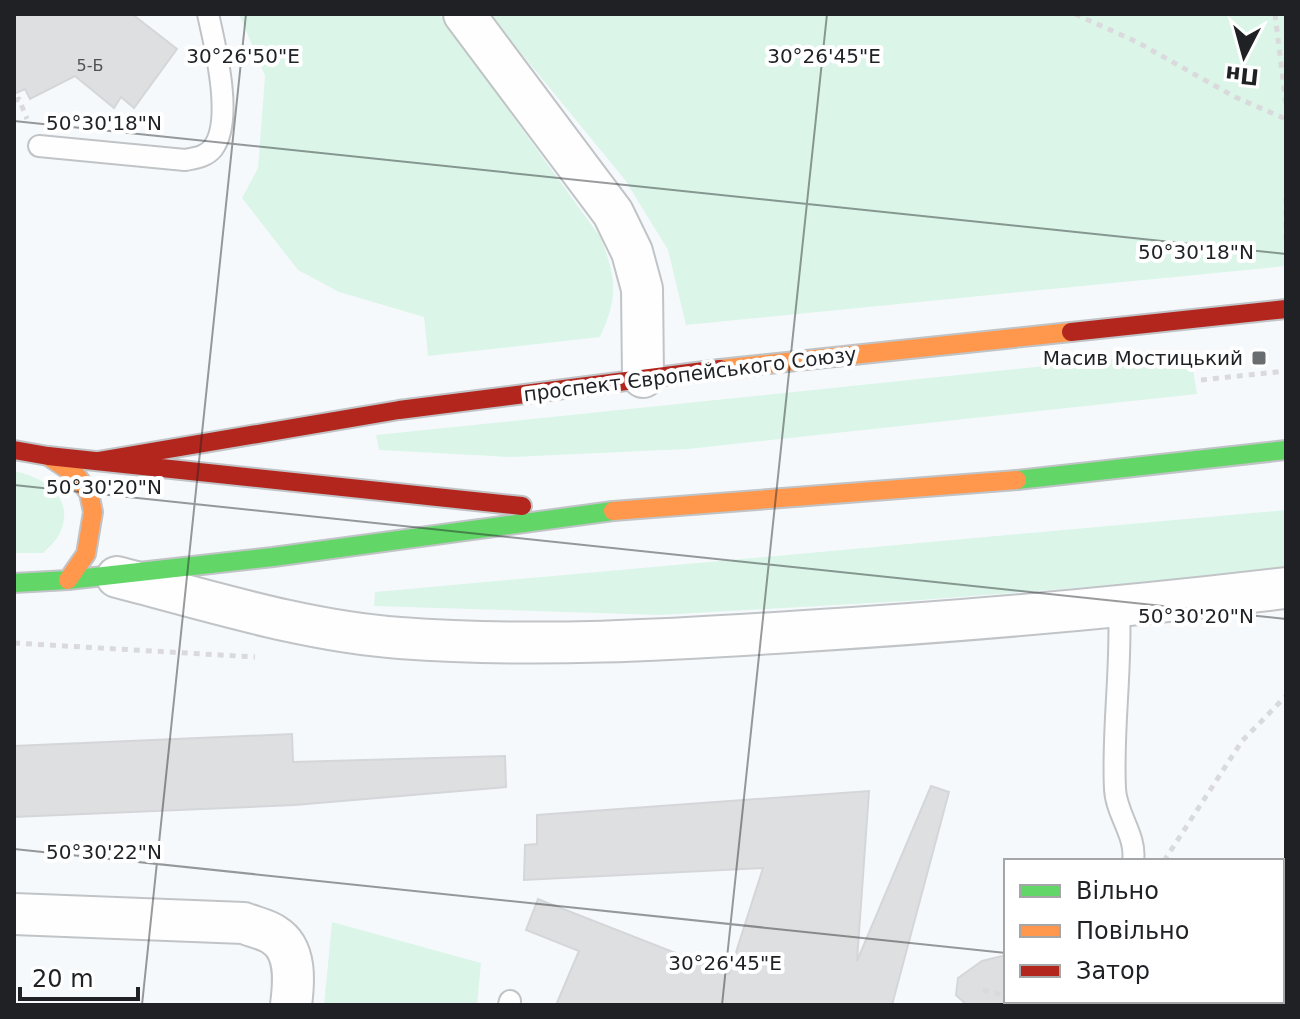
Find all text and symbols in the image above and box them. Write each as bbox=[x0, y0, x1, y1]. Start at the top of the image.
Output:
north arrow bbox=[1204, 16, 1284, 96]
text: 30°26'50"E bbox=[186, 44, 300, 68]
text: 30°26'45"E bbox=[767, 44, 881, 68]
house number: 5-Б bbox=[77, 56, 103, 75]
text: Пн bbox=[1224, 61, 1260, 90]
text: 50°30'18"N bbox=[46, 111, 162, 135]
text: 50°30'18"N bbox=[1138, 240, 1254, 264]
street label: проспект Європейського Союзу bbox=[522, 342, 858, 406]
place label: Масив Мостицький bbox=[1043, 346, 1243, 370]
marker: Масив Мостицький bbox=[1250, 349, 1268, 367]
text: 50°30'20"N bbox=[46, 475, 162, 499]
text: 50°30'20"N bbox=[1138, 604, 1254, 628]
text: 50°30'22"N bbox=[46, 840, 162, 864]
legend bbox=[1004, 859, 1284, 1003]
text: Вільно bbox=[1076, 877, 1159, 905]
text: Повільно bbox=[1076, 917, 1189, 945]
scale bar bbox=[20, 951, 138, 1001]
text: 30°26'45"E bbox=[668, 951, 782, 975]
text: Затор bbox=[1076, 957, 1150, 985]
text: 20 m bbox=[32, 965, 94, 993]

